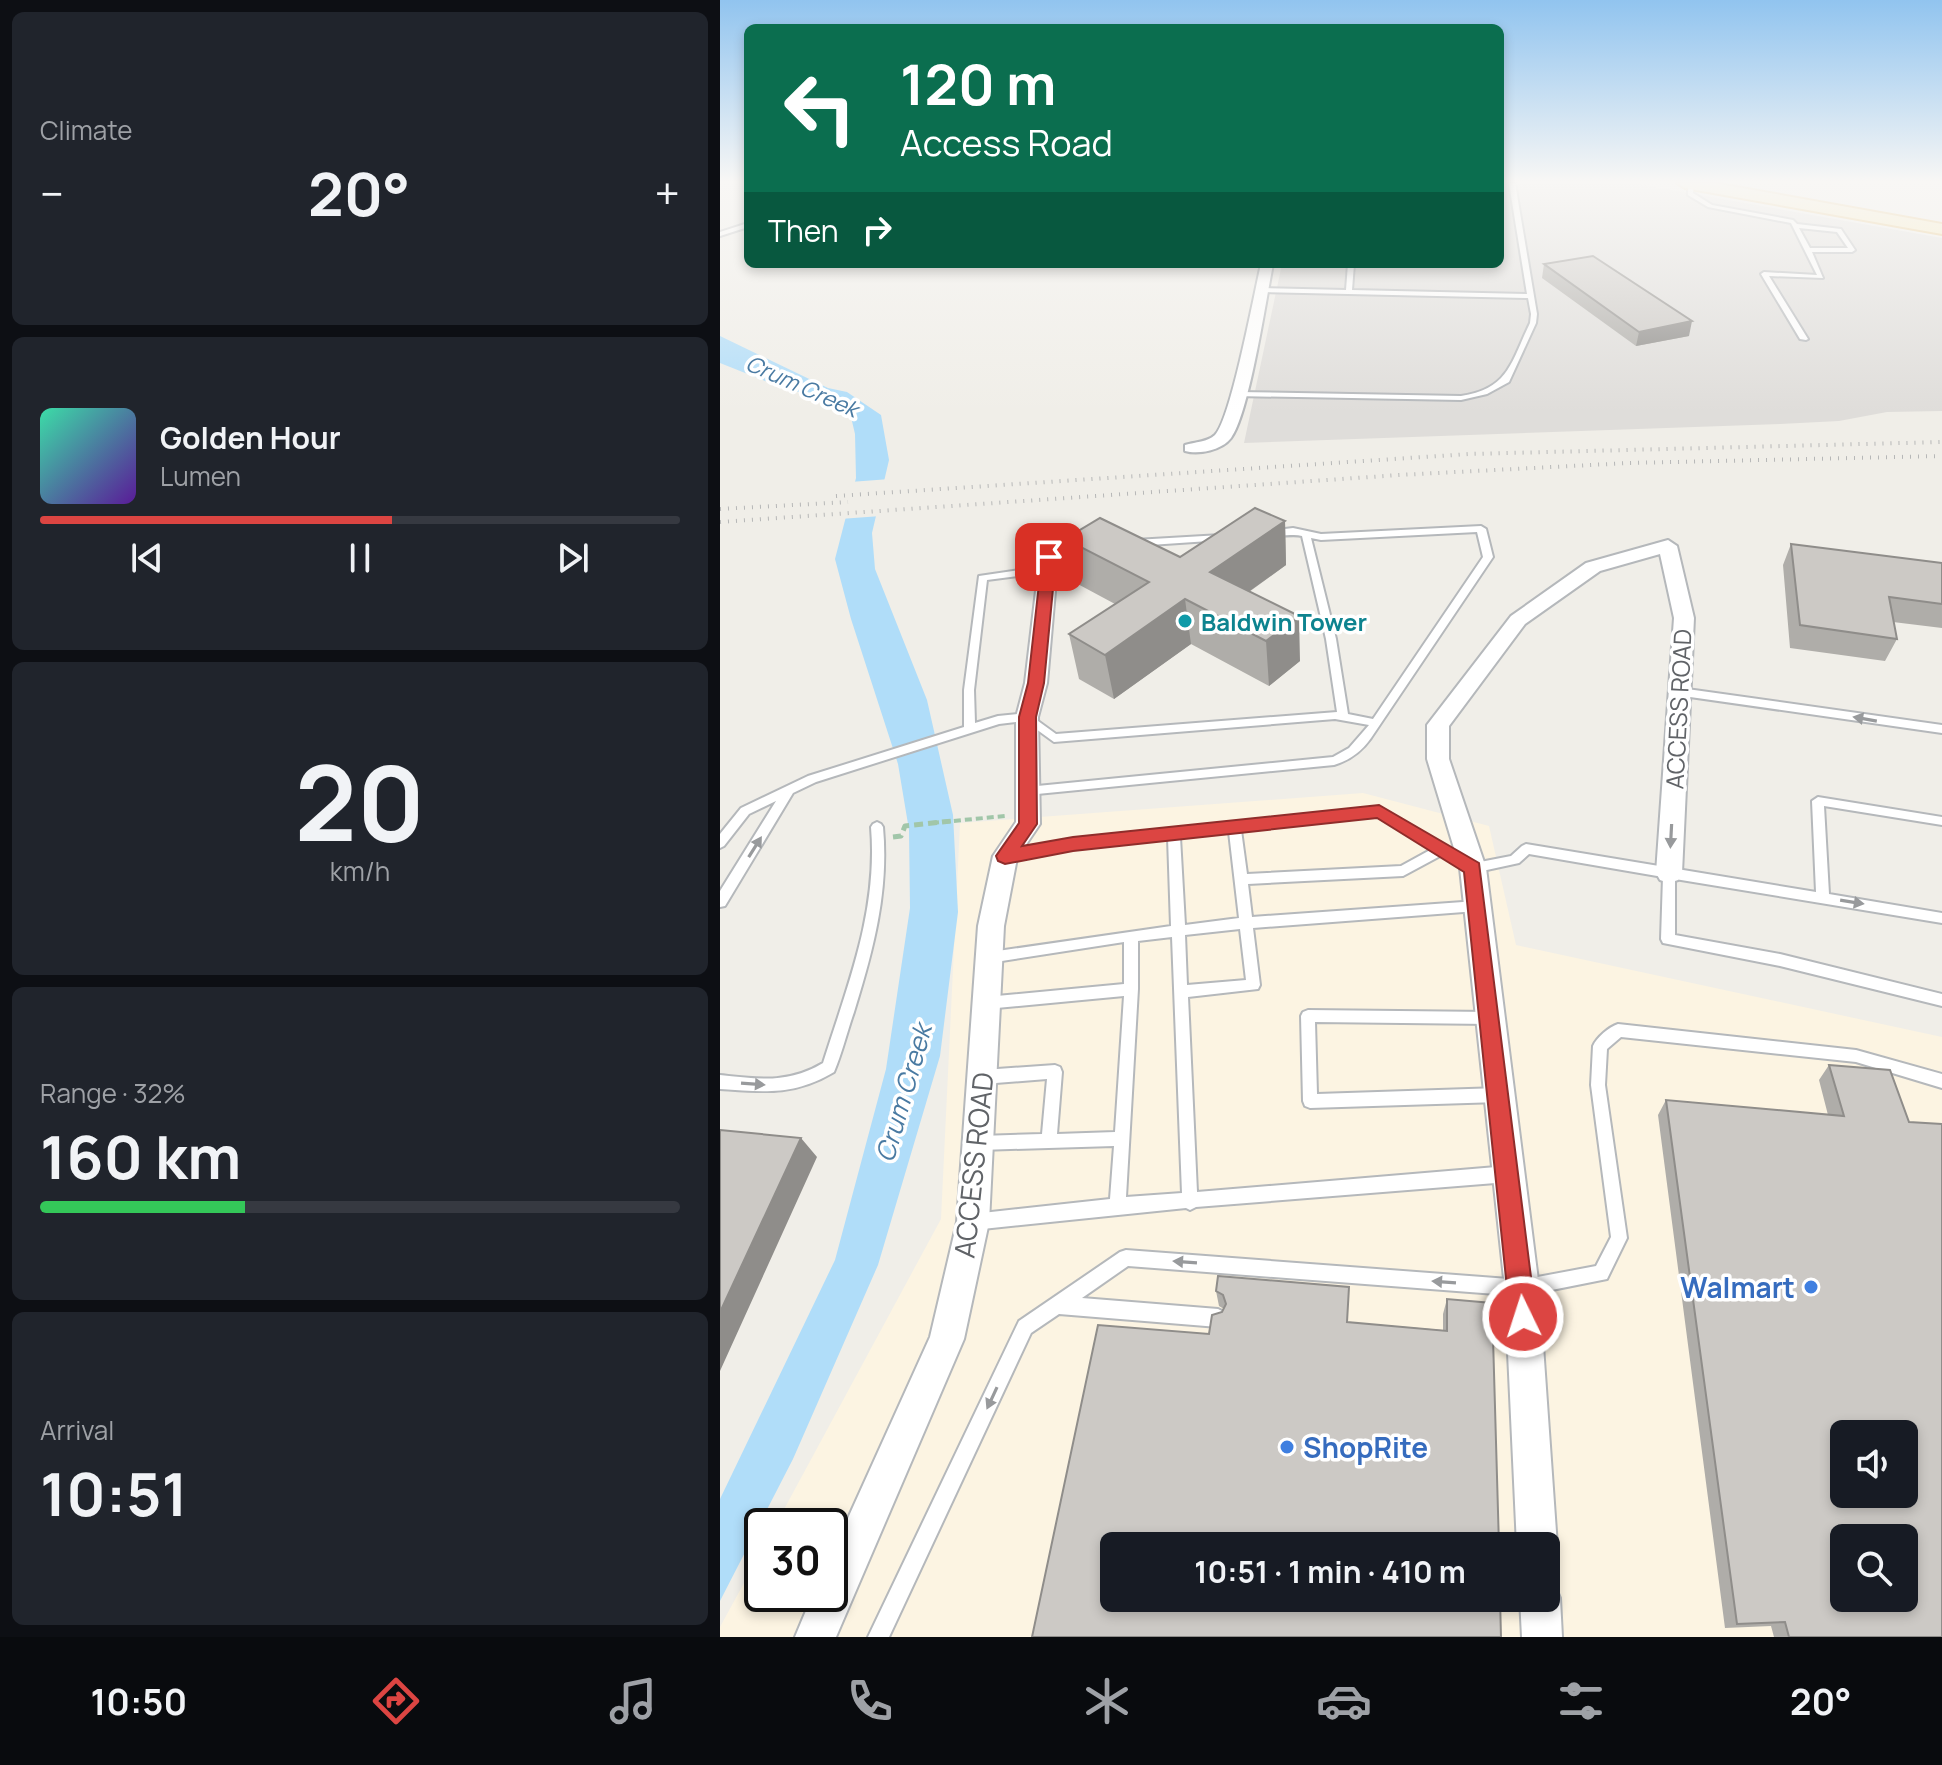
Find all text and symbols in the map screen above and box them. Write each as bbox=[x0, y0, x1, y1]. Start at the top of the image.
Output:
text: 120 m bbox=[900, 45, 1056, 122]
icon: left bbox=[768, 56, 872, 160]
text: Climate bbox=[40, 112, 132, 148]
text: Access Road bbox=[900, 118, 1113, 167]
text: 20° bbox=[308, 152, 410, 234]
text: − bbox=[40, 163, 64, 223]
text: + bbox=[655, 163, 680, 223]
icon: right bbox=[855, 208, 899, 252]
text: Then bbox=[768, 210, 839, 251]
water label: Crum Creek bbox=[741, 348, 866, 425]
text: Golden Hour bbox=[160, 417, 341, 458]
text: Lumen bbox=[160, 458, 241, 494]
pin bbox=[1015, 523, 1083, 591]
icon: arrive bbox=[1027, 535, 1071, 579]
icon: previous bbox=[125, 536, 169, 580]
icon: pause bbox=[338, 536, 382, 580]
icon: next bbox=[551, 536, 595, 580]
place label: Baldwin Tower bbox=[1201, 605, 1367, 638]
marker: Baldwin Tower bbox=[1176, 612, 1194, 630]
street label: ACCESS ROAD bbox=[1657, 628, 1699, 790]
one-way arrow bbox=[1852, 713, 1877, 725]
text: 20 bbox=[295, 730, 425, 872]
one-way arrow bbox=[1665, 824, 1678, 849]
one-way arrow bbox=[748, 836, 762, 858]
text: km/h bbox=[330, 853, 390, 889]
one-way arrow bbox=[1840, 896, 1865, 909]
water label: Crum Creek bbox=[866, 1016, 941, 1166]
street label: ACCESS ROAD bbox=[944, 1070, 1002, 1260]
text: Range · 32% bbox=[40, 1075, 186, 1111]
one-way arrow bbox=[741, 1078, 766, 1091]
text: 160 km bbox=[40, 1115, 241, 1197]
one-way arrow bbox=[1172, 1255, 1197, 1268]
place label: Walmart bbox=[1680, 1268, 1795, 1306]
one-way arrow bbox=[1431, 1275, 1456, 1288]
position arrow bbox=[1481, 1275, 1565, 1359]
marker: Walmart bbox=[1802, 1278, 1820, 1296]
one-way arrow bbox=[985, 1387, 999, 1410]
text: Arrival bbox=[40, 1412, 114, 1448]
map controls bbox=[1830, 1420, 1918, 1612]
button: sound bbox=[1830, 1420, 1918, 1508]
place label: ShopRite bbox=[1303, 1428, 1428, 1466]
marker: ShopRite bbox=[1278, 1438, 1296, 1456]
text: 10:51 bbox=[40, 1452, 188, 1534]
speed limit sign: 30 bbox=[744, 1508, 848, 1612]
button: search bbox=[1830, 1524, 1918, 1612]
text: 10:51 · 1 min · 410 m bbox=[1194, 1551, 1466, 1592]
icon: directions bbox=[368, 1673, 424, 1729]
icon: music bbox=[605, 1673, 661, 1729]
icon: phone bbox=[842, 1673, 898, 1729]
icon: climate bbox=[1079, 1673, 1135, 1729]
icon: car bbox=[1316, 1673, 1372, 1729]
icon: filters bbox=[1553, 1673, 1609, 1729]
text: 10:50 bbox=[91, 1677, 187, 1726]
text: 20° bbox=[1790, 1677, 1851, 1726]

